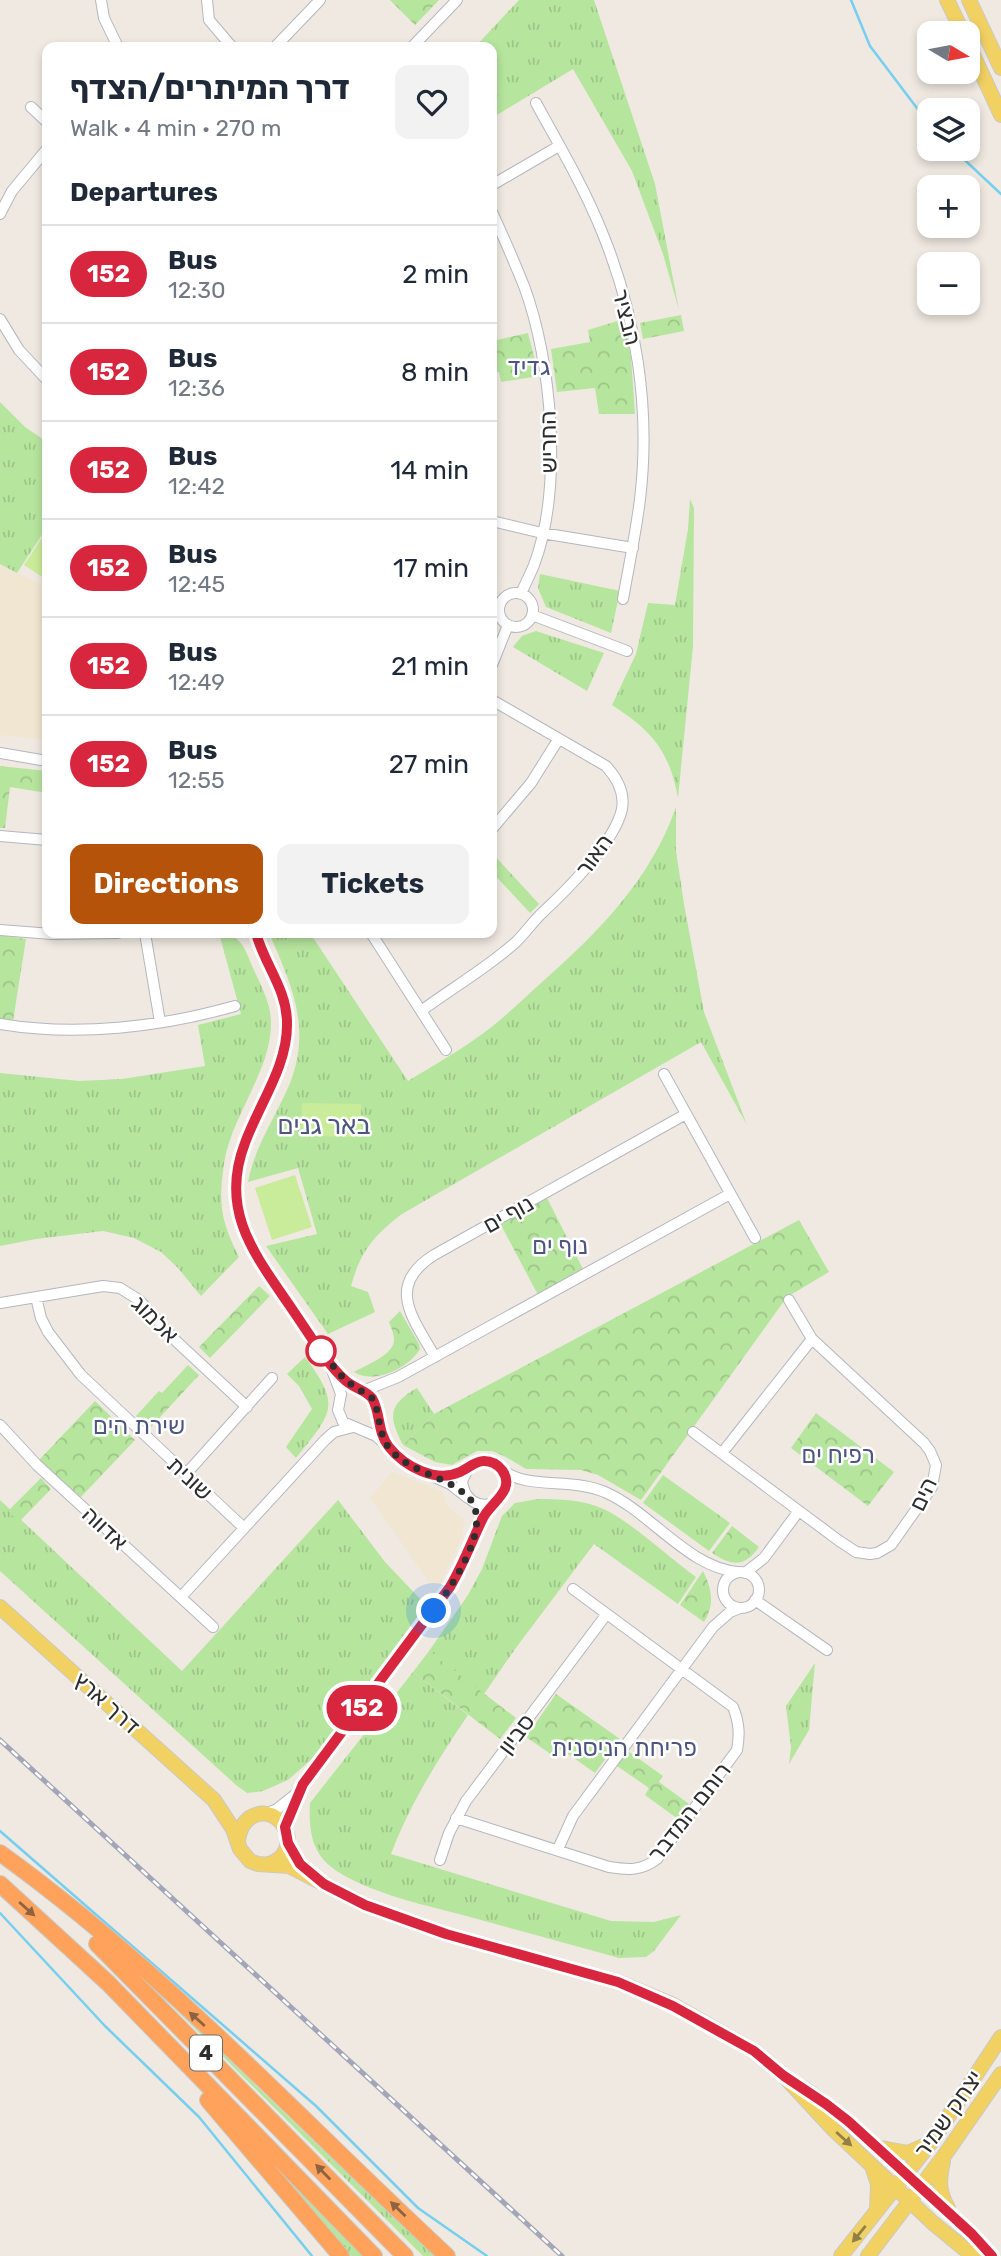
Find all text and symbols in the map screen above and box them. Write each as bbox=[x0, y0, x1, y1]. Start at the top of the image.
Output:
north arrow bbox=[917, 21, 980, 84]
map controls bbox=[917, 21, 980, 315]
button: heart bbox=[395, 65, 469, 139]
text: דרך המיתרים/הצדף bbox=[70, 68, 350, 107]
button: layers bbox=[917, 98, 980, 161]
text: Walk · 4 min · 270 m bbox=[70, 114, 281, 142]
button: + bbox=[917, 175, 980, 238]
text: Departures bbox=[70, 177, 218, 208]
text: Bus bbox=[168, 245, 217, 276]
button: − bbox=[917, 252, 980, 315]
text: 2 min bbox=[402, 259, 469, 290]
text: 152 bbox=[87, 260, 130, 288]
text: 12:30 bbox=[168, 276, 226, 304]
street label: הבציר bbox=[607, 286, 647, 348]
text: Bus bbox=[168, 343, 217, 374]
district label: גדיד bbox=[507, 353, 551, 381]
text: 8 min bbox=[401, 357, 469, 388]
text: 152 bbox=[87, 358, 130, 386]
text: 12:36 bbox=[168, 374, 225, 402]
street label: החריש bbox=[533, 410, 563, 474]
text: Bus bbox=[168, 441, 217, 472]
text: 14 min bbox=[390, 455, 469, 486]
text: 152 bbox=[87, 456, 130, 484]
text: 12:42 bbox=[168, 472, 225, 500]
text: Bus bbox=[168, 539, 217, 570]
text: 17 min bbox=[393, 553, 469, 584]
text: 152 bbox=[87, 554, 130, 582]
text: 12:45 bbox=[168, 570, 225, 598]
text: Bus bbox=[168, 637, 217, 668]
text: 21 min bbox=[391, 651, 469, 682]
text: 152 bbox=[87, 652, 130, 680]
text: 12:49 bbox=[168, 668, 225, 696]
text: Bus bbox=[168, 735, 217, 766]
text: 27 min bbox=[389, 749, 469, 780]
text: 152 bbox=[87, 750, 130, 778]
text: 12:55 bbox=[168, 766, 225, 794]
street label: האור bbox=[569, 828, 619, 882]
button: Directions bbox=[70, 844, 263, 924]
button: Tickets bbox=[277, 844, 469, 924]
district label: באר גנים bbox=[278, 1110, 370, 1141]
street label: נוף ים bbox=[478, 1189, 538, 1239]
district label: נוף ים bbox=[532, 1232, 588, 1260]
street label: אלמוג bbox=[126, 1290, 184, 1348]
unlabelled marker bbox=[306, 1336, 336, 1366]
district label: שירת הים bbox=[93, 1412, 185, 1440]
district label: רפיח ים bbox=[801, 1441, 875, 1469]
street label: שונית bbox=[161, 1450, 219, 1506]
street label: הים bbox=[903, 1473, 943, 1515]
street label: אדווה bbox=[76, 1500, 134, 1556]
your location bbox=[416, 1593, 451, 1628]
street label: דרך ארץ bbox=[68, 1666, 146, 1740]
line badge: 152 bbox=[322, 1685, 402, 1731]
text: 152 bbox=[340, 1694, 384, 1722]
street label: סביון bbox=[492, 1708, 540, 1760]
district label: פריחת הניסנית bbox=[551, 1734, 697, 1762]
street label: רותם המדבר bbox=[641, 1757, 737, 1867]
one-way arrow bbox=[18, 1901, 36, 1917]
one-way arrow bbox=[189, 2011, 206, 2027]
road number: 4 bbox=[190, 2036, 222, 2070]
street label: יצחק שמיר bbox=[908, 2065, 988, 2163]
one-way arrow bbox=[835, 2131, 852, 2147]
one-way arrow bbox=[315, 2164, 332, 2181]
one-way arrow bbox=[390, 2201, 407, 2217]
one-way arrow bbox=[851, 2224, 866, 2242]

